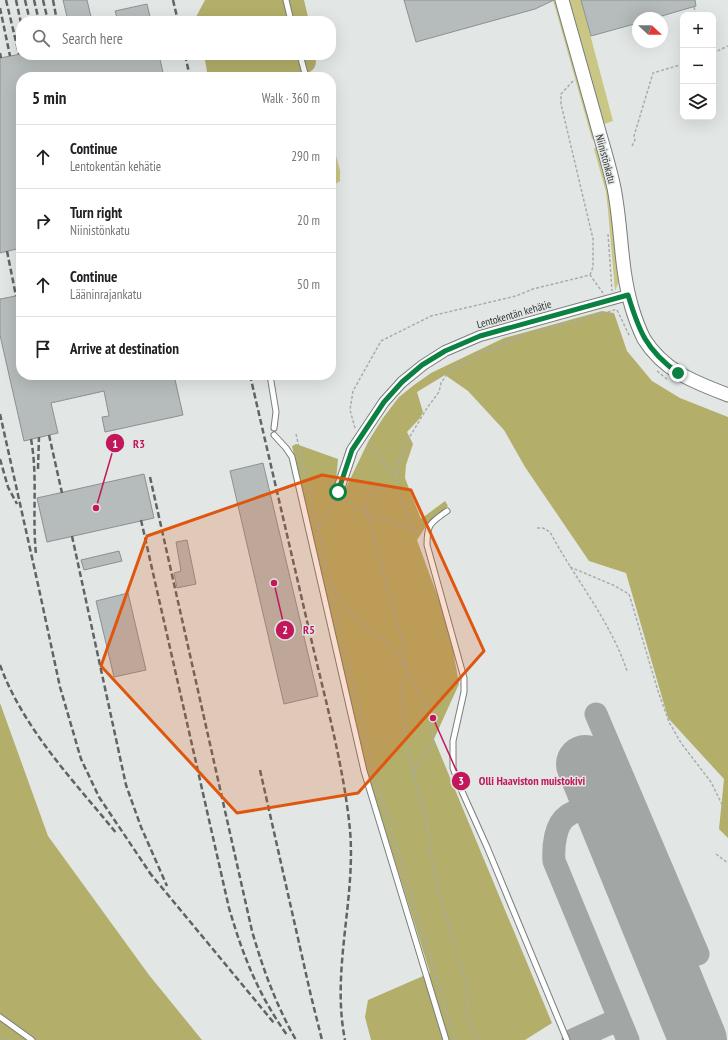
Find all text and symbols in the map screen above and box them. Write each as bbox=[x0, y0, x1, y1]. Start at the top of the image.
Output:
north arrow bbox=[632, 12, 668, 48]
map controls bbox=[680, 12, 716, 120]
button: + bbox=[680, 12, 716, 48]
search box bbox=[16, 16, 336, 60]
icon: search bbox=[30, 27, 52, 49]
text: Search here bbox=[62, 29, 123, 48]
button: − bbox=[680, 48, 716, 84]
button: layers bbox=[680, 84, 716, 120]
text: 5 min bbox=[32, 87, 66, 109]
text: Walk · 360 m bbox=[262, 90, 320, 107]
street label: Niinistönkatu bbox=[593, 133, 619, 185]
text: Continue bbox=[70, 139, 117, 158]
icon: ahead bbox=[32, 146, 54, 168]
text: 290 m bbox=[291, 148, 320, 165]
text: Lentokentän kehätie bbox=[70, 158, 161, 175]
text: Turn right bbox=[70, 203, 122, 222]
icon: right bbox=[32, 210, 54, 232]
text: 20 m bbox=[297, 212, 320, 229]
text: Niinistönkatu bbox=[70, 222, 130, 239]
text: Continue bbox=[70, 267, 117, 286]
icon: ahead bbox=[32, 274, 54, 296]
text: 50 m bbox=[297, 276, 320, 293]
text: Lääninrajankatu bbox=[70, 286, 142, 303]
street label: Lentokentän kehätie bbox=[475, 297, 553, 331]
icon: arrive bbox=[32, 338, 54, 360]
text: Arrive at destination bbox=[70, 339, 179, 358]
route end bbox=[669, 364, 687, 382]
callout: R3 bbox=[105, 431, 153, 455]
text: 1 bbox=[112, 436, 118, 451]
text: R3 bbox=[133, 436, 145, 451]
route start bbox=[329, 483, 347, 501]
callout: R5 bbox=[275, 618, 323, 642]
text: 2 bbox=[282, 622, 288, 637]
text: R5 bbox=[303, 622, 315, 637]
callout: Olli Haaviston muistokivi bbox=[451, 769, 593, 793]
text: 3 bbox=[458, 773, 464, 788]
text: Olli Haaviston muistokivi bbox=[479, 773, 586, 788]

